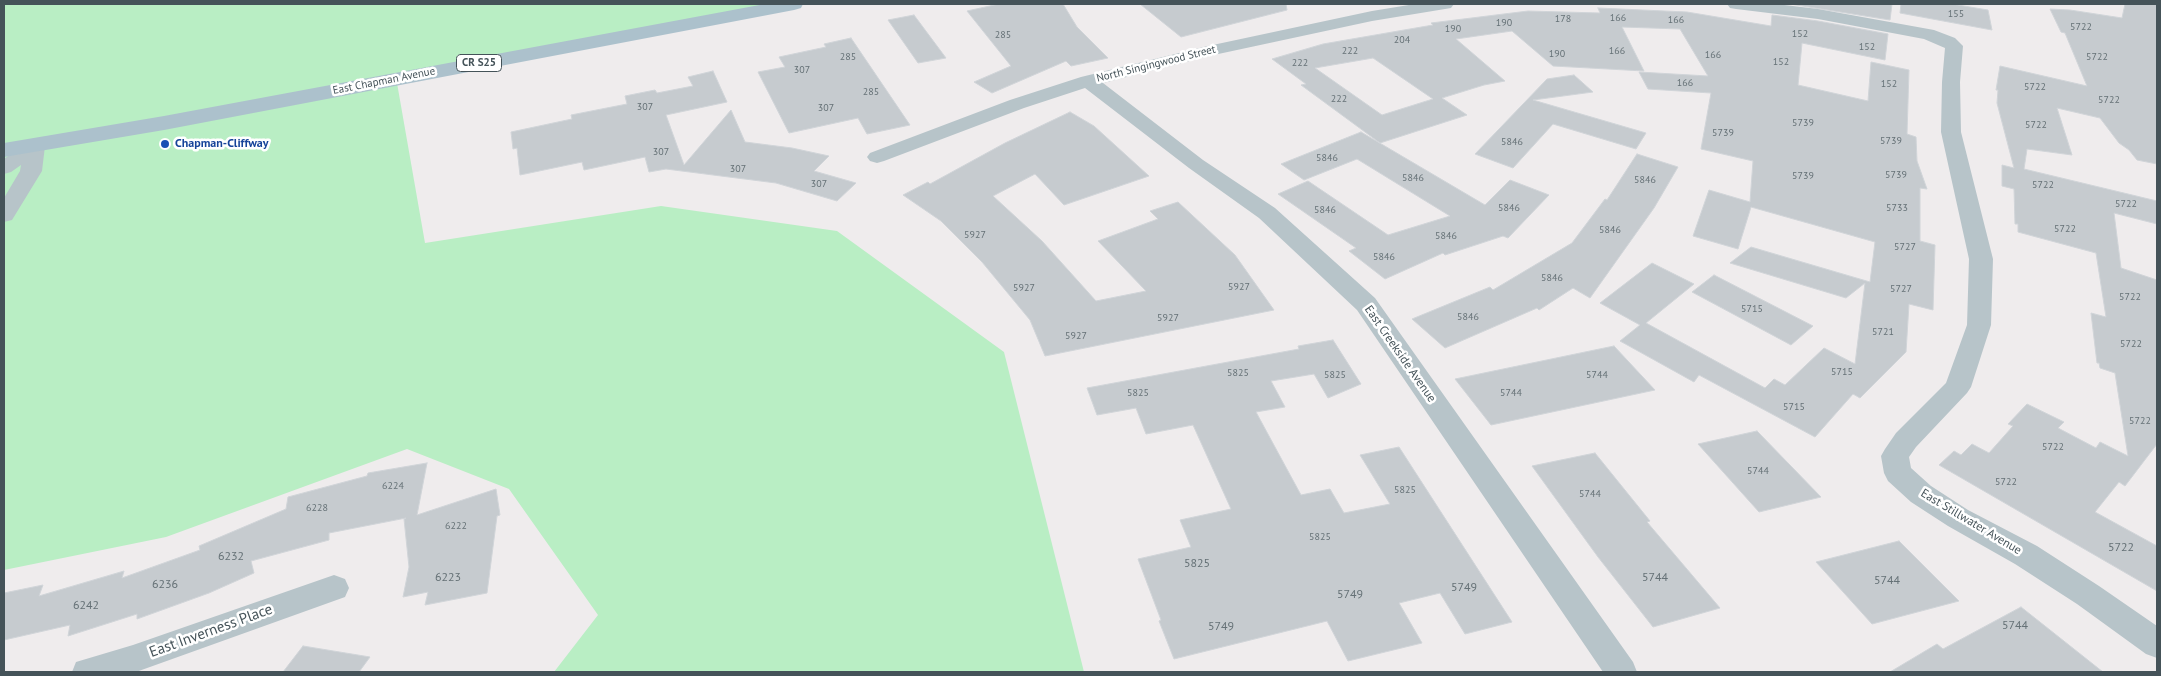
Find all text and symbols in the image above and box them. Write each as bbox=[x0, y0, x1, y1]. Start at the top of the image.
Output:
house number: 155 bbox=[1948, 8, 1964, 20]
house number: 166 bbox=[1610, 12, 1626, 24]
house number: 178 bbox=[1555, 13, 1571, 25]
house number: 166 bbox=[1668, 14, 1684, 26]
house number: 190 bbox=[1496, 17, 1512, 29]
house number: 5722 bbox=[2070, 21, 2092, 33]
house number: 190 bbox=[1445, 23, 1461, 35]
house number: 152 bbox=[1792, 28, 1808, 40]
house number: 285 bbox=[995, 29, 1011, 41]
house number: 204 bbox=[1394, 34, 1410, 46]
house number: 152 bbox=[1859, 41, 1875, 53]
street label: North Singingwood Street bbox=[1095, 43, 1217, 85]
house number: 222 bbox=[1342, 45, 1358, 57]
house number: 166 bbox=[1609, 45, 1625, 57]
house number: 190 bbox=[1549, 48, 1565, 60]
house number: 166 bbox=[1705, 49, 1721, 61]
house number: 285 bbox=[840, 51, 856, 63]
house number: 5722 bbox=[2086, 51, 2108, 63]
road number: CR S25 bbox=[456, 54, 502, 72]
house number: 152 bbox=[1773, 56, 1789, 68]
house number: 222 bbox=[1292, 57, 1308, 69]
house number: 307 bbox=[794, 64, 810, 76]
street label: East Chapman Avenue bbox=[332, 65, 436, 97]
house number: 166 bbox=[1677, 77, 1693, 89]
house number: 152 bbox=[1881, 78, 1897, 90]
house number: 5722 bbox=[2024, 81, 2046, 93]
house number: 285 bbox=[863, 86, 879, 98]
house number: 222 bbox=[1331, 93, 1347, 105]
house number: 5722 bbox=[2098, 94, 2120, 106]
house number: 307 bbox=[637, 101, 653, 113]
house number: 307 bbox=[818, 102, 834, 114]
house number: 5739 bbox=[1792, 117, 1814, 129]
house number: 5722 bbox=[2025, 119, 2047, 131]
house number: 5739 bbox=[1712, 127, 1734, 139]
house number: 5739 bbox=[1880, 135, 1902, 147]
house number: 5846 bbox=[1501, 136, 1523, 148]
place label: Chapman-Cliffway bbox=[175, 137, 269, 151]
marker: Chapman-Cliffway bbox=[159, 138, 171, 150]
house number: 307 bbox=[653, 146, 669, 158]
house number: 5846 bbox=[1316, 152, 1338, 164]
house number: 307 bbox=[730, 163, 746, 175]
house number: 5739 bbox=[1885, 169, 1907, 181]
house number: 5739 bbox=[1792, 170, 1814, 182]
house number: 5846 bbox=[1402, 172, 1424, 184]
house number: 5846 bbox=[1634, 174, 1656, 186]
house number: 307 bbox=[811, 178, 827, 190]
house number: 5722 bbox=[2032, 179, 2054, 191]
house number: 5722 bbox=[2115, 198, 2137, 210]
house number: 5846 bbox=[1498, 202, 1520, 214]
house number: 5733 bbox=[1886, 202, 1908, 214]
house number: 5846 bbox=[1314, 204, 1336, 216]
house number: 5722 bbox=[2054, 223, 2076, 235]
house number: 5846 bbox=[1599, 224, 1621, 236]
house number: 5927 bbox=[964, 229, 986, 241]
house number: 5846 bbox=[1435, 230, 1457, 242]
house number: 5727 bbox=[1894, 241, 1916, 253]
house number: 5846 bbox=[1373, 251, 1395, 263]
house number: 5846 bbox=[1541, 272, 1563, 284]
house number: 5927 bbox=[1228, 281, 1250, 293]
house number: 5927 bbox=[1013, 282, 1035, 294]
house number: 5727 bbox=[1890, 283, 1912, 295]
house number: 5722 bbox=[2119, 291, 2141, 303]
street label: East Creekside Avenue bbox=[1361, 303, 1439, 405]
house number: 5715 bbox=[1741, 303, 1763, 315]
house number: 5846 bbox=[1457, 311, 1479, 323]
house number: 5927 bbox=[1157, 312, 1179, 324]
house number: 5721 bbox=[1872, 326, 1894, 338]
house number: 5927 bbox=[1065, 330, 1087, 342]
house number: 5722 bbox=[2120, 338, 2142, 350]
house number: 5715 bbox=[1831, 366, 1853, 378]
house number: 5825 bbox=[1227, 367, 1249, 379]
house number: 5825 bbox=[1324, 369, 1346, 381]
house number: 5744 bbox=[1586, 369, 1608, 381]
house number: 5825 bbox=[1127, 387, 1149, 399]
house number: 5744 bbox=[1500, 387, 1522, 399]
house number: 5715 bbox=[1783, 401, 1805, 413]
house number: 5722 bbox=[2129, 415, 2151, 427]
house number: 5722 bbox=[2042, 441, 2064, 453]
house number: 5744 bbox=[1747, 465, 1769, 477]
house number: 5722 bbox=[1995, 476, 2017, 488]
house number: 6224 bbox=[382, 480, 404, 492]
house number: 5825 bbox=[1394, 484, 1416, 496]
street label: East Stillwater Avenue bbox=[1918, 486, 2024, 558]
house number: 5744 bbox=[1579, 488, 1601, 500]
house number: 6228 bbox=[306, 502, 328, 514]
house number: 6222 bbox=[445, 520, 467, 532]
house number: 5825 bbox=[1309, 531, 1331, 543]
house number: 5722 bbox=[2108, 541, 2134, 555]
house number: 6232 bbox=[218, 550, 244, 564]
house number: 5825 bbox=[1184, 557, 1210, 571]
house number: 6223 bbox=[435, 571, 461, 585]
house number: 5744 bbox=[1642, 571, 1668, 585]
house number: 5744 bbox=[1874, 574, 1900, 588]
house number: 6236 bbox=[152, 578, 178, 592]
house number: 5749 bbox=[1451, 581, 1477, 595]
house number: 5749 bbox=[1337, 588, 1363, 602]
house number: 6242 bbox=[73, 599, 99, 613]
street label: East Inverness Place bbox=[147, 600, 275, 662]
house number: 5744 bbox=[2002, 619, 2028, 633]
house number: 5749 bbox=[1208, 620, 1234, 634]

